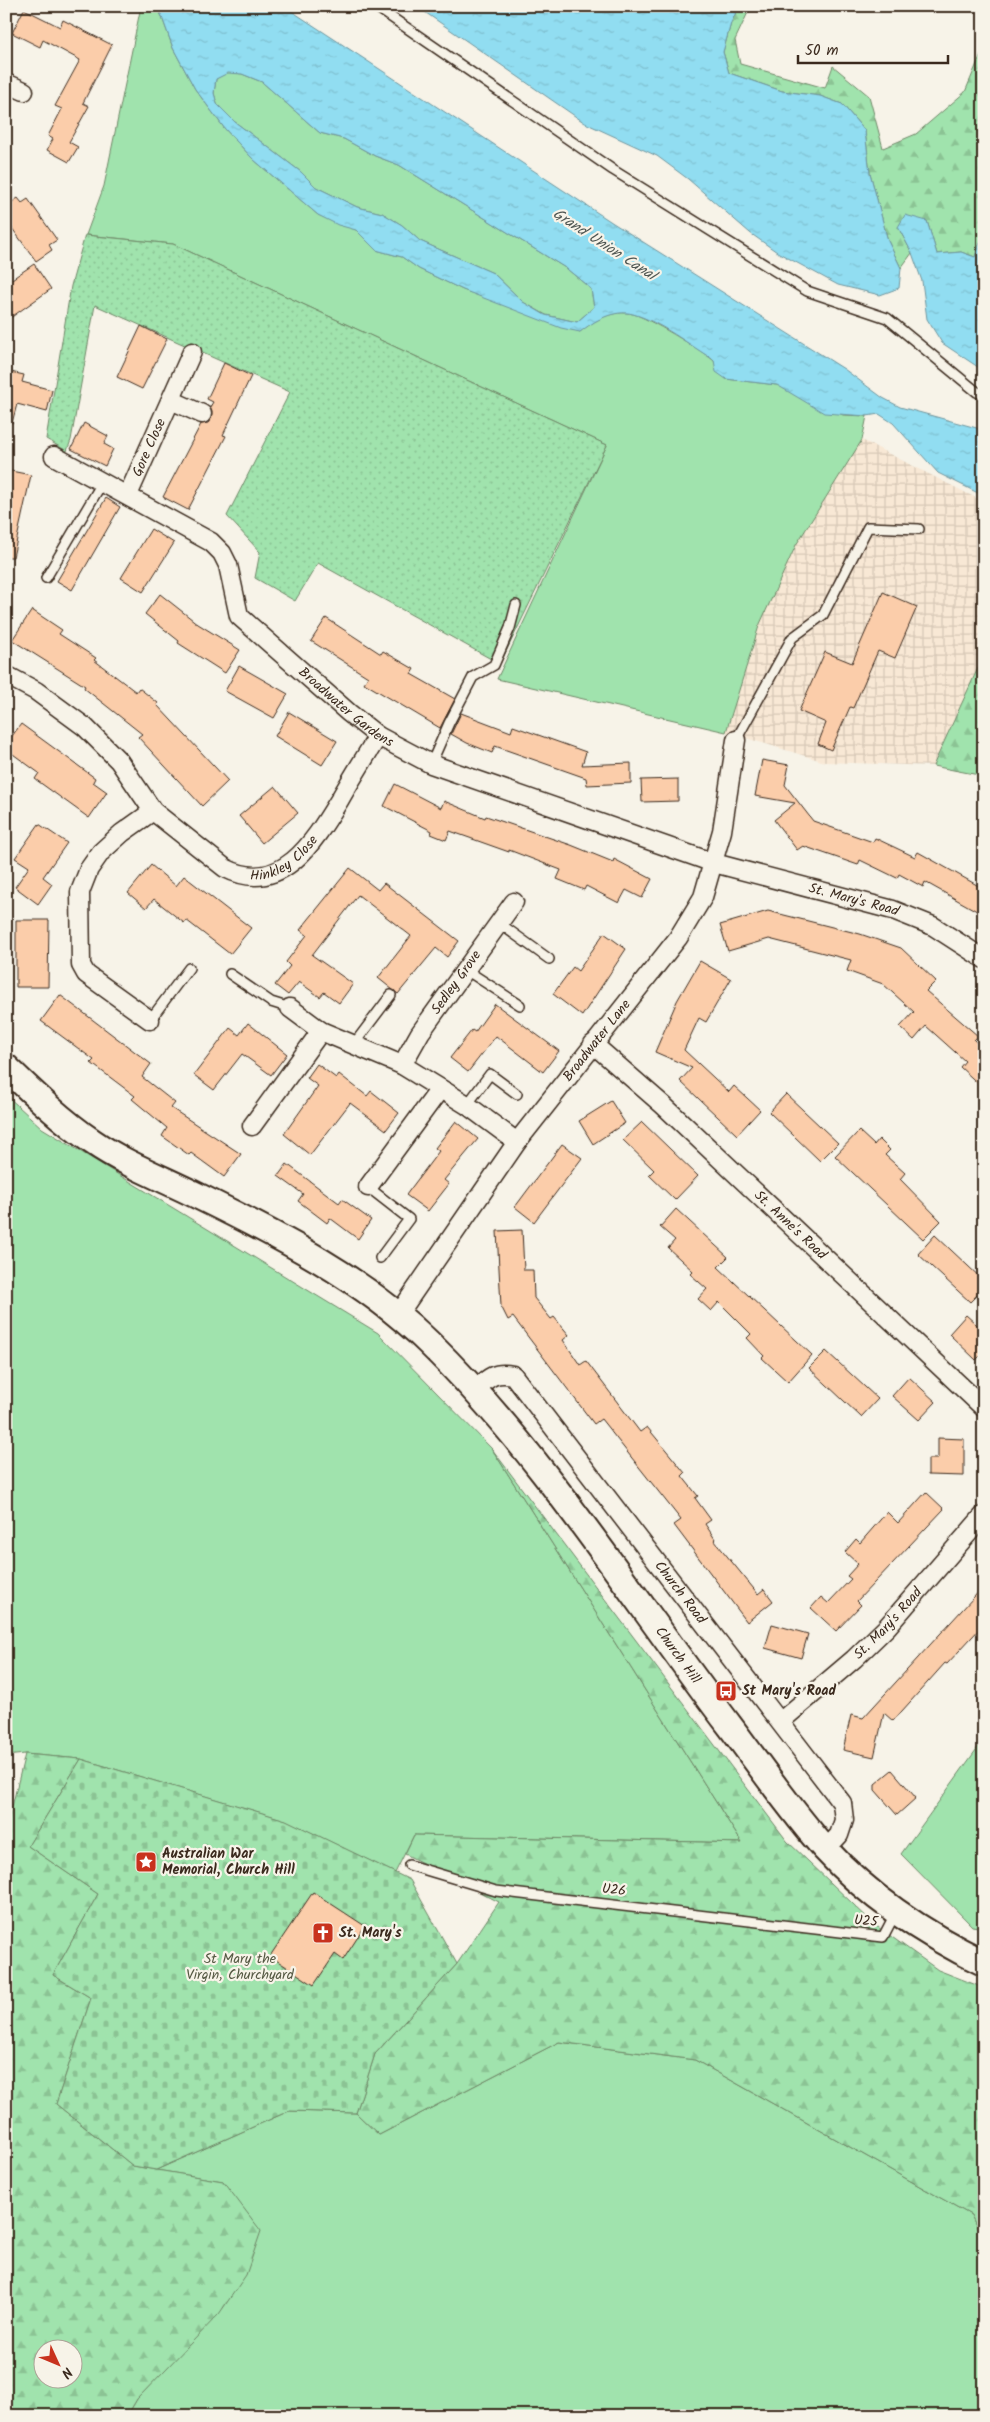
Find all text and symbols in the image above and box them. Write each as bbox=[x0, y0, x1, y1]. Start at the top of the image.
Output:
scale bar bbox=[798, 32, 948, 64]
text: 50 m bbox=[805, 39, 839, 63]
water label: Grand Union Canal bbox=[548, 203, 663, 289]
street label: Gore Close bbox=[127, 414, 172, 480]
street label: Broadwater Gardens bbox=[293, 662, 397, 753]
street label: Hinkley Close bbox=[250, 830, 324, 887]
street label: St. Mary's Road bbox=[806, 877, 903, 923]
street label: Sedley Grove bbox=[426, 945, 487, 1019]
street label: Broadwater Lane bbox=[557, 994, 637, 1087]
street label: St. Anne's Road bbox=[749, 1185, 833, 1266]
street label: Church Road bbox=[649, 1556, 712, 1630]
street label: St. Mary's Road bbox=[849, 1582, 928, 1665]
street label: Church Hill bbox=[649, 1622, 706, 1689]
bus stop icon: St Mary's Road bbox=[714, 1679, 738, 1703]
place label: St Mary's Road bbox=[742, 1680, 836, 1702]
place label: Australian War Memorial, Church Hill bbox=[162, 1843, 295, 1881]
place icon: Australian War Memorial, Church Hill bbox=[134, 1850, 158, 1874]
street label: U26 bbox=[601, 1878, 627, 1902]
street label: U25 bbox=[853, 1909, 880, 1933]
church icon: St. Mary's bbox=[311, 1921, 335, 1945]
place label: St. Mary's bbox=[339, 1922, 402, 1944]
park label: St Mary the Virgin, Churchyard bbox=[186, 1948, 295, 1986]
north arrow bbox=[32, 2340, 82, 2390]
text: N bbox=[56, 2362, 78, 2383]

